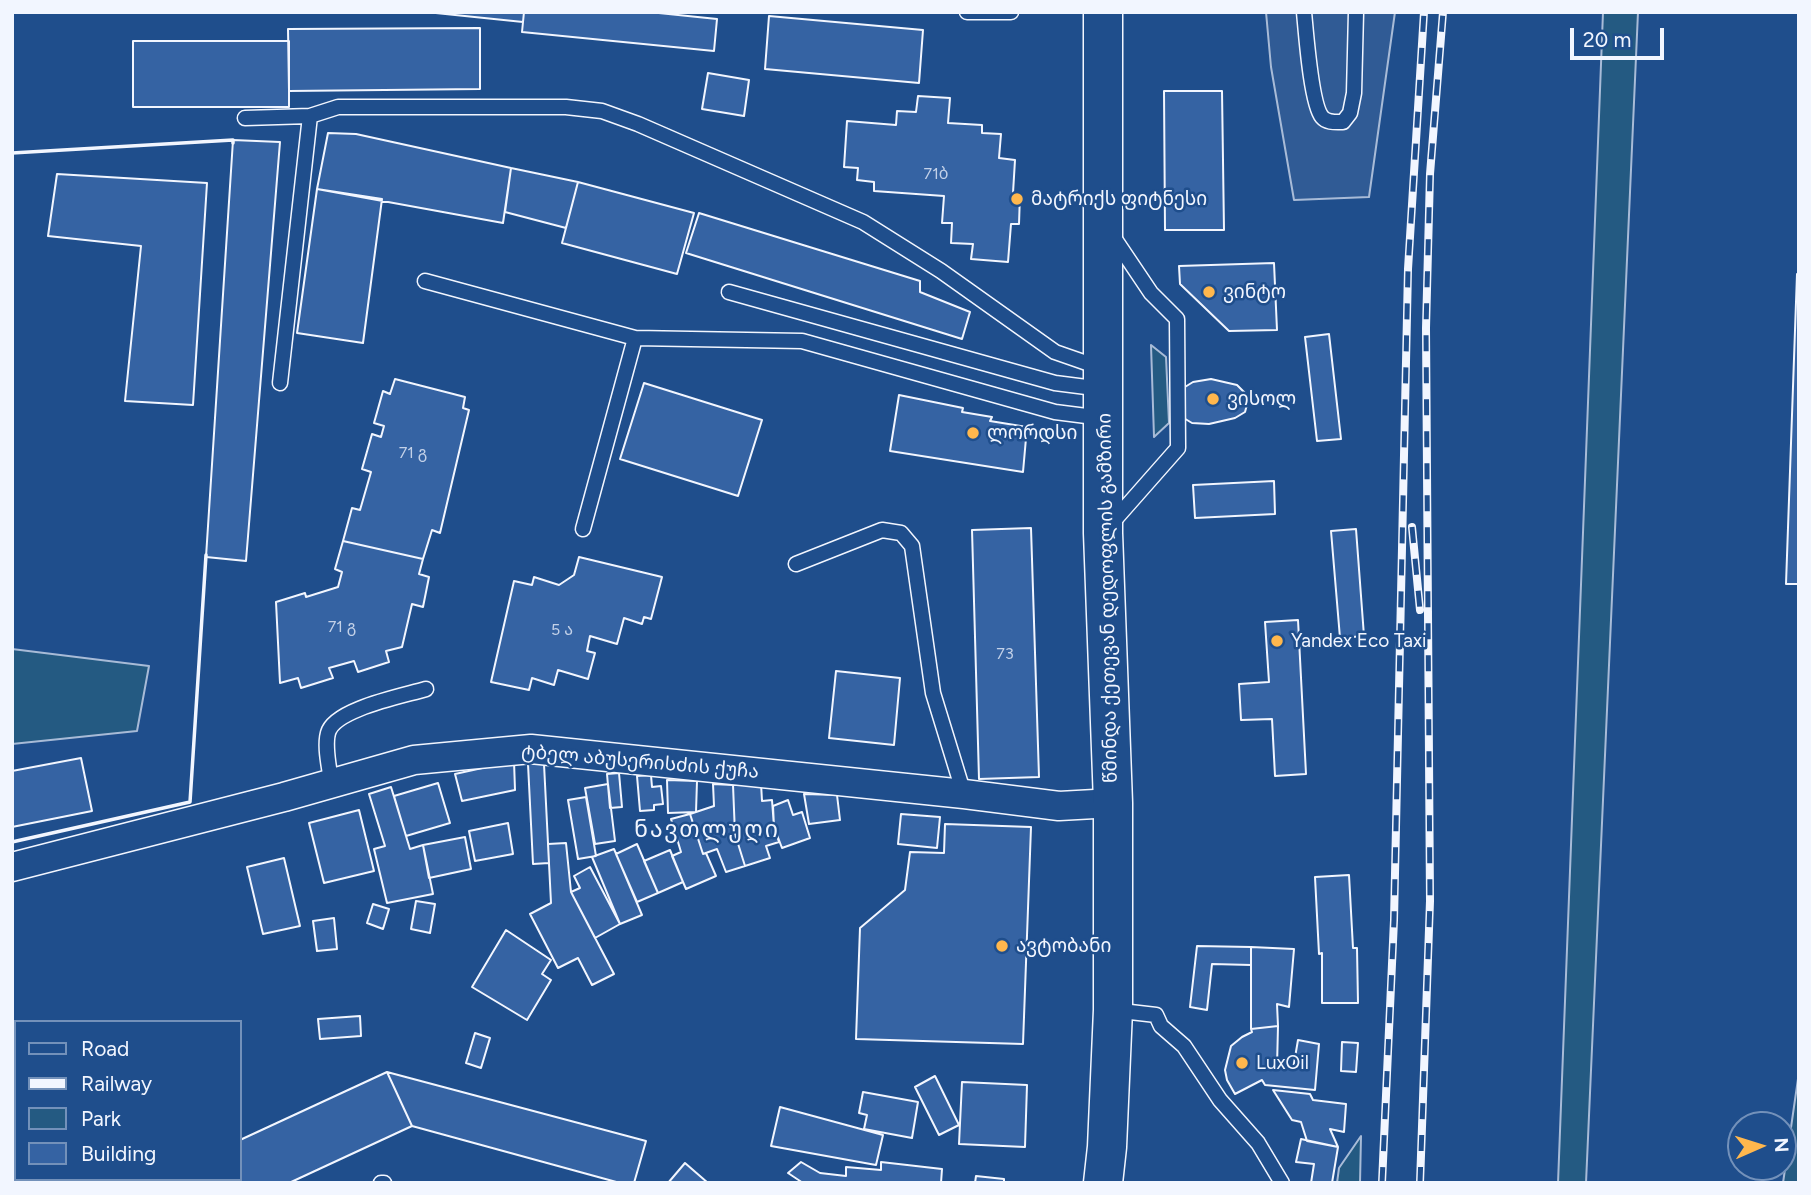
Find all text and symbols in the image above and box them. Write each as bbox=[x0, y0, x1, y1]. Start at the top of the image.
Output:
scale bar bbox=[1573, 14, 1668, 58]
text: 20 m bbox=[1583, 27, 1631, 52]
house number: 71ბ bbox=[924, 164, 948, 184]
place label: მატრიქს ფიტნესი bbox=[1031, 188, 1207, 210]
marker: მატრიქს ფიტნესი bbox=[1009, 191, 1025, 207]
place label: ვინტო bbox=[1223, 281, 1286, 303]
marker: ვინტო bbox=[1201, 284, 1217, 300]
place label: ვისოლ bbox=[1227, 388, 1296, 410]
marker: ვისოლ bbox=[1205, 391, 1221, 407]
street label: წმინდა ქეთევან დედოფლის გამზირი bbox=[1093, 413, 1123, 783]
place label: ლორდსი bbox=[987, 422, 1077, 444]
marker: ლორდსი bbox=[965, 425, 981, 441]
house number: 71 გ bbox=[399, 443, 427, 463]
house number: 71 გ bbox=[328, 617, 356, 637]
house number: 5 ა bbox=[551, 620, 573, 640]
place label: Yandex Eco Taxi bbox=[1291, 630, 1426, 652]
marker: Yandex Eco Taxi bbox=[1269, 633, 1285, 649]
house number: 73 bbox=[996, 644, 1014, 664]
street label: ტბელ აბუსერისძის ქუჩა bbox=[520, 740, 760, 784]
district label: ნავთლუღი bbox=[635, 816, 779, 844]
place label: ავტობანი bbox=[1016, 935, 1111, 957]
marker: ავტობანი bbox=[994, 938, 1010, 954]
legend bbox=[14, 1020, 242, 1181]
text: Road bbox=[81, 1036, 129, 1061]
place label: LuxOil bbox=[1256, 1052, 1309, 1074]
marker: LuxOil bbox=[1234, 1055, 1250, 1071]
text: Railway bbox=[81, 1071, 152, 1096]
text: Park bbox=[81, 1106, 121, 1131]
north arrow bbox=[1727, 1111, 1797, 1181]
text: N bbox=[1770, 1137, 1793, 1153]
text: Building bbox=[81, 1141, 156, 1166]

